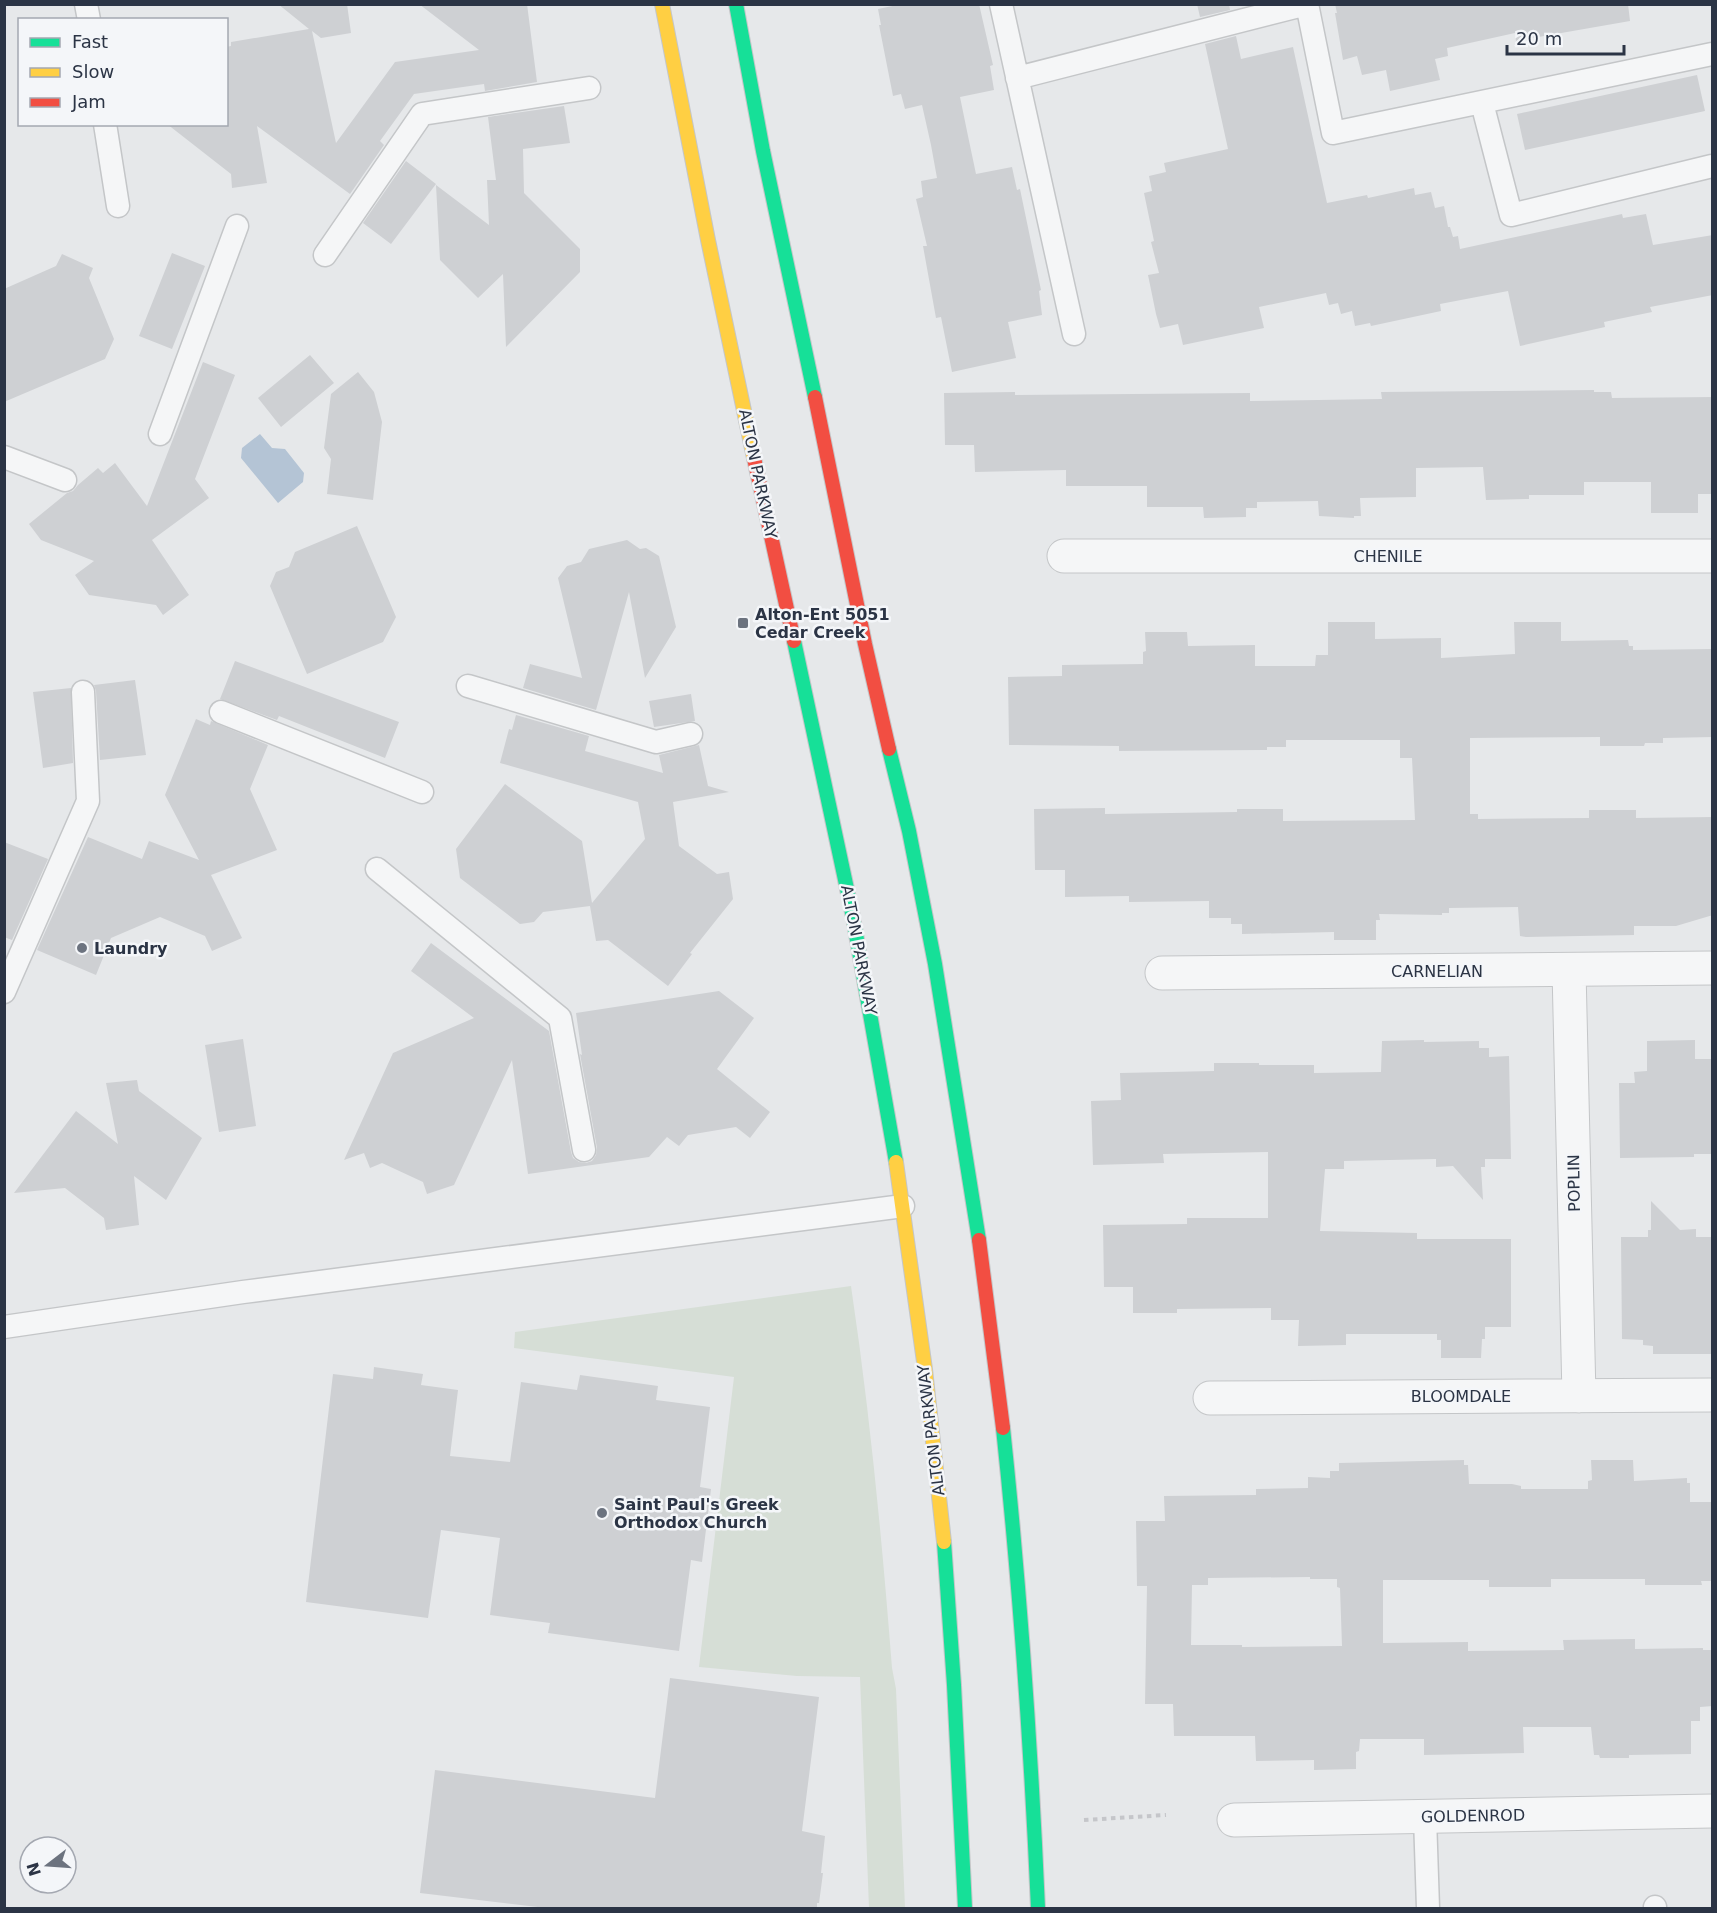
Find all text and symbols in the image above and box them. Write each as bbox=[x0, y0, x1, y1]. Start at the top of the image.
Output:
legend bbox=[18, 18, 228, 126]
scale bar bbox=[1507, 18, 1624, 56]
text: 20 m bbox=[1516, 28, 1562, 49]
text: Fast bbox=[72, 31, 108, 52]
text: Slow bbox=[72, 61, 114, 82]
text: Jam bbox=[71, 91, 106, 112]
street label: ALTON PARKWAY bbox=[735, 407, 781, 541]
street label: CHENILE bbox=[1353, 547, 1423, 566]
place label: Alton-Ent 5051 Cedar Creek bbox=[755, 605, 890, 642]
marker: Alton-Ent 5051 Cedar Creek bbox=[736, 616, 750, 630]
street label: ALTON PARKWAY bbox=[837, 883, 881, 1017]
place label: Laundry bbox=[94, 939, 168, 958]
marker: Laundry bbox=[75, 941, 89, 955]
street label: CARNELIAN bbox=[1391, 962, 1483, 981]
street label: POPLIN bbox=[1564, 1154, 1584, 1212]
street label: ALTON PARKWAY bbox=[913, 1363, 948, 1497]
street label: BLOOMDALE bbox=[1411, 1387, 1511, 1406]
place label: Saint Paul's Greek Orthodox Church bbox=[614, 1495, 779, 1532]
marker: Saint Paul's Greek Orthodox Church bbox=[595, 1506, 609, 1520]
street label: GOLDENROD bbox=[1421, 1806, 1525, 1826]
north arrow bbox=[18, 1835, 78, 1895]
text: N bbox=[23, 1860, 45, 1878]

